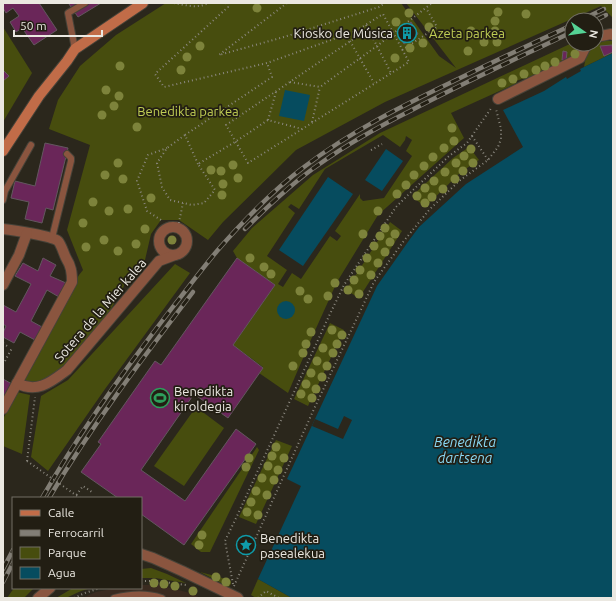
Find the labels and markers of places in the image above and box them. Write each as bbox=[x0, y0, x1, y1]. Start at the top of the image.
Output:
building icon: Kiosko de Música bbox=[396, 22, 418, 44]
place label: Kiosko de Música bbox=[294, 26, 393, 40]
place label: Benedikta kiroldegia bbox=[174, 384, 233, 413]
sports icon: Benedikta kiroldegia bbox=[149, 387, 171, 409]
place label: Benedikta pasealekua bbox=[260, 531, 325, 560]
place icon: Benedikta pasealekua bbox=[235, 534, 257, 556]

